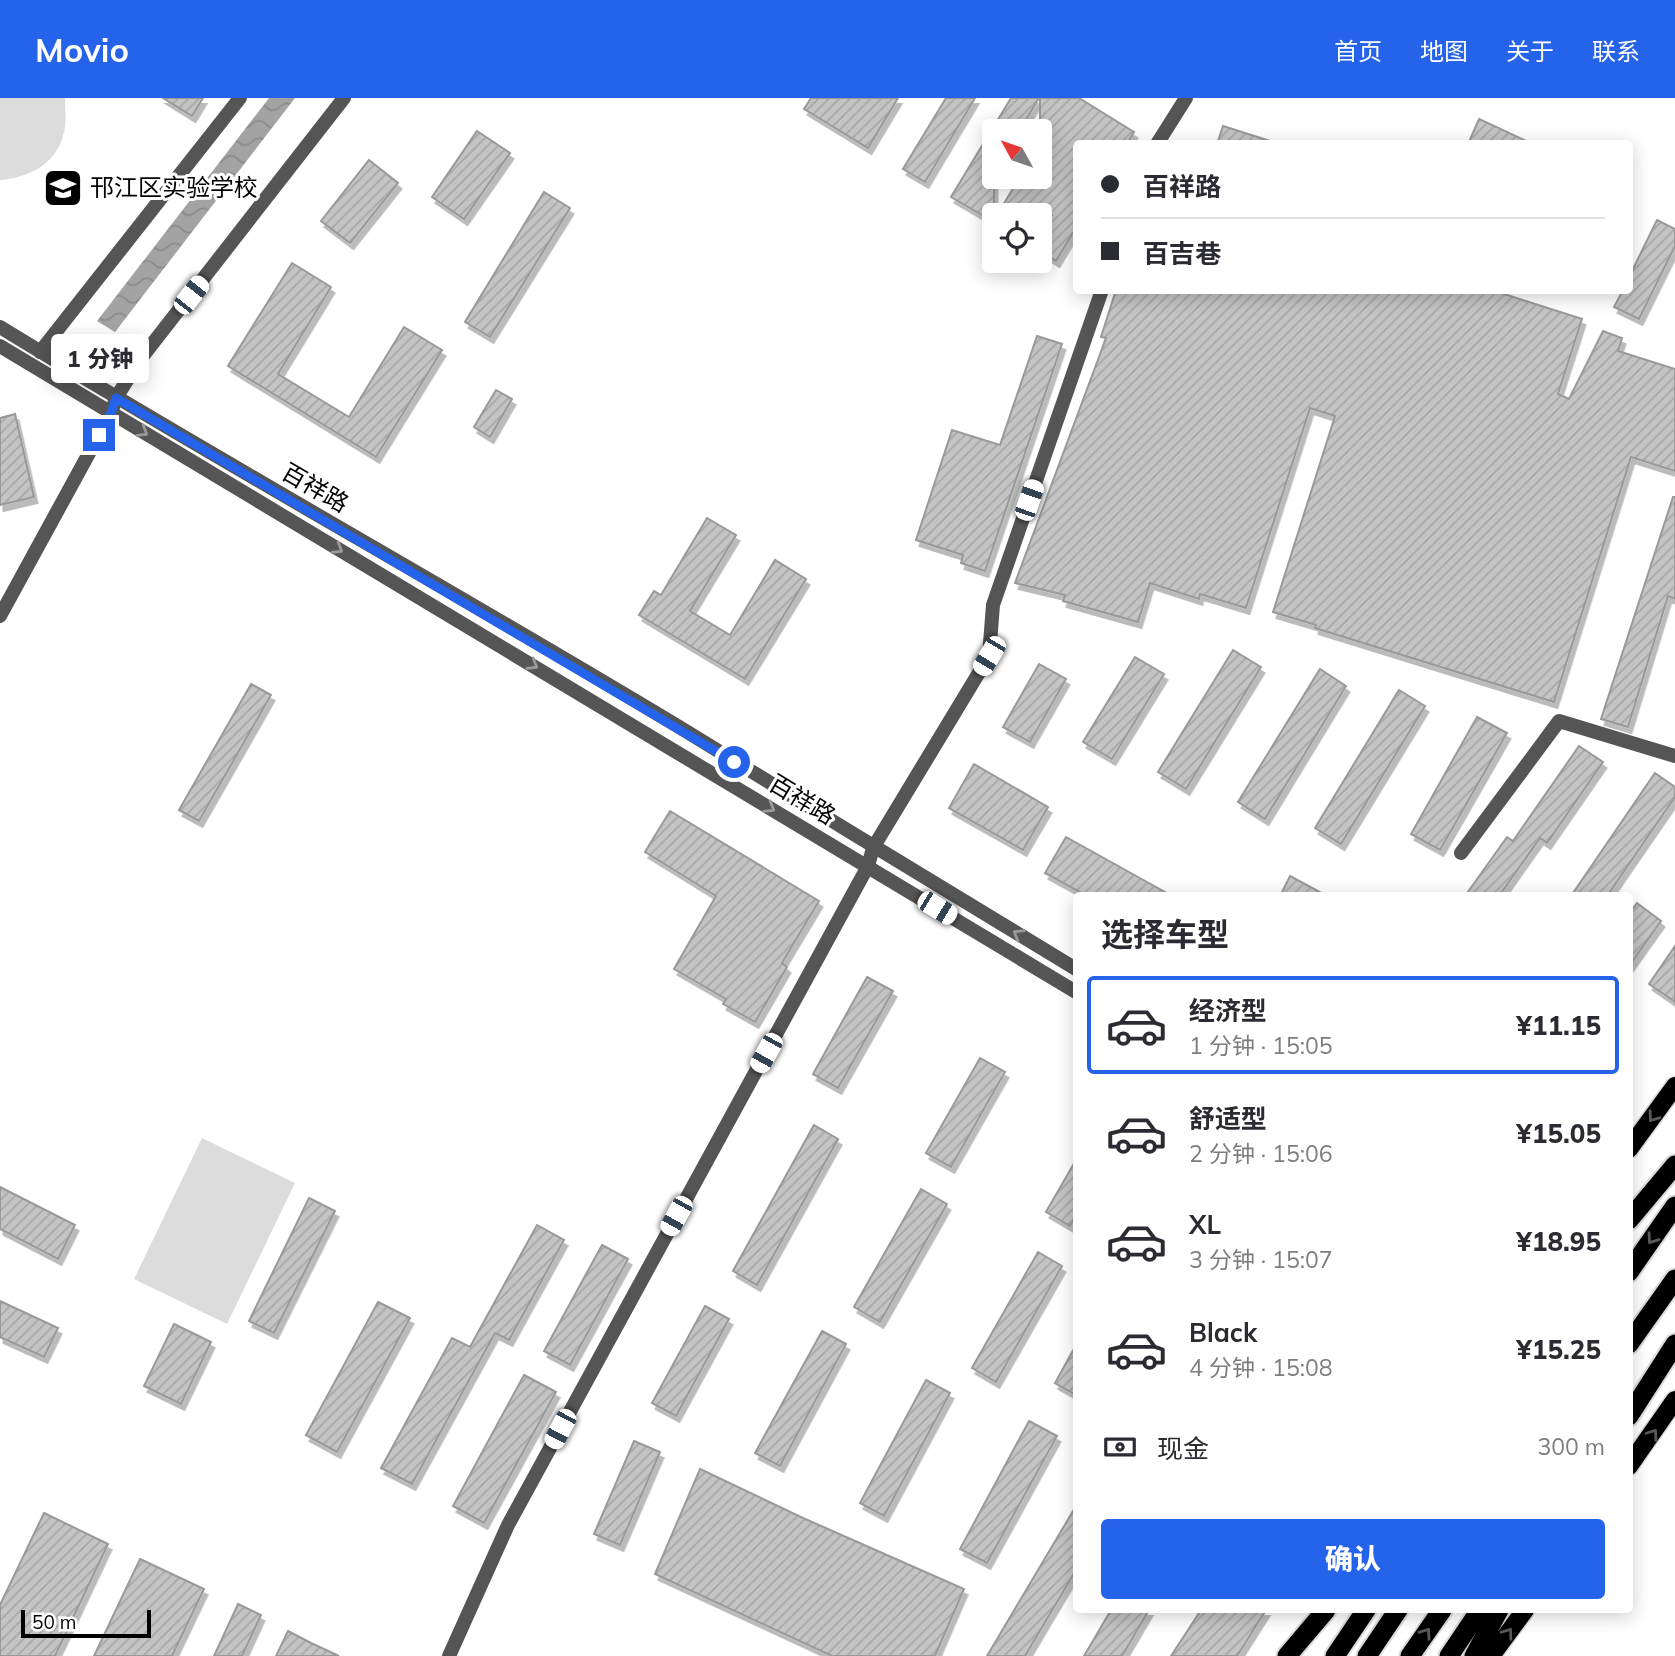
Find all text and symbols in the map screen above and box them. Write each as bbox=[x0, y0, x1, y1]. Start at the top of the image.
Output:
text: Movio bbox=[35, 29, 129, 70]
text: 首页 bbox=[1334, 36, 1382, 66]
text: 地图 bbox=[1420, 36, 1468, 66]
text: 关于 bbox=[1506, 36, 1554, 66]
text: 联系 bbox=[1592, 36, 1640, 66]
north arrow bbox=[982, 119, 1052, 189]
map controls bbox=[982, 119, 1052, 273]
school or university icon: 邗江区实验学校 bbox=[42, 167, 84, 209]
text: 百祥路 bbox=[1143, 170, 1221, 203]
place label: 邗江区实验学校 bbox=[90, 172, 258, 202]
button: locate bbox=[982, 203, 1052, 273]
text: 百吉巷 bbox=[1143, 237, 1221, 270]
car bbox=[170, 272, 213, 318]
callout: 1 分钟 bbox=[50, 334, 148, 382]
text: 1 分钟 bbox=[67, 344, 133, 373]
route end bbox=[83, 419, 115, 451]
one-way arrow bbox=[135, 423, 148, 436]
street label: 百祥路 bbox=[277, 456, 354, 518]
car bbox=[1013, 477, 1046, 523]
one-way arrow bbox=[330, 540, 343, 553]
car bbox=[970, 633, 1009, 679]
one-way arrow bbox=[525, 657, 538, 670]
route start bbox=[718, 746, 750, 778]
street label: 百祥路 bbox=[764, 768, 841, 831]
one-way arrow bbox=[763, 799, 776, 812]
car bbox=[914, 888, 961, 928]
text: 选择车型 bbox=[1101, 914, 1229, 954]
one-way arrow bbox=[1012, 929, 1025, 942]
icon: car bbox=[1105, 994, 1168, 1057]
text: 经济型 bbox=[1189, 994, 1267, 1027]
text: ¥11.15 bbox=[1516, 1009, 1601, 1042]
car bbox=[747, 1030, 786, 1076]
text: 1 分钟 · 15:05 bbox=[1189, 1031, 1333, 1060]
icon: car bbox=[1105, 1102, 1168, 1165]
text: 舒适型 bbox=[1189, 1102, 1267, 1135]
one-way arrow bbox=[1648, 1110, 1661, 1122]
text: ¥15.05 bbox=[1516, 1117, 1601, 1150]
text: 2 分钟 · 15:06 bbox=[1189, 1139, 1333, 1168]
car bbox=[657, 1193, 696, 1239]
text: XL bbox=[1189, 1208, 1221, 1241]
icon: car bbox=[1105, 1210, 1168, 1273]
text: ¥18.95 bbox=[1516, 1225, 1601, 1258]
one-way arrow bbox=[1648, 1231, 1660, 1244]
text: 3 分钟 · 15:07 bbox=[1189, 1245, 1333, 1274]
text: Black bbox=[1189, 1316, 1257, 1349]
icon: car bbox=[1105, 1318, 1168, 1381]
text: ¥15.25 bbox=[1516, 1333, 1601, 1366]
text: 4 分钟 · 15:08 bbox=[1189, 1353, 1333, 1382]
car bbox=[541, 1406, 580, 1452]
icon: cash bbox=[1101, 1428, 1139, 1466]
one-way arrow bbox=[1645, 1429, 1657, 1442]
text: 现金 bbox=[1157, 1432, 1209, 1465]
text: 300 m bbox=[1537, 1432, 1605, 1461]
button: 确认 bbox=[1101, 1519, 1605, 1599]
scale bar bbox=[21, 1607, 150, 1639]
text: 50 m bbox=[32, 1610, 76, 1634]
one-way arrow bbox=[1418, 1628, 1430, 1641]
one-way arrow bbox=[1500, 1628, 1512, 1641]

